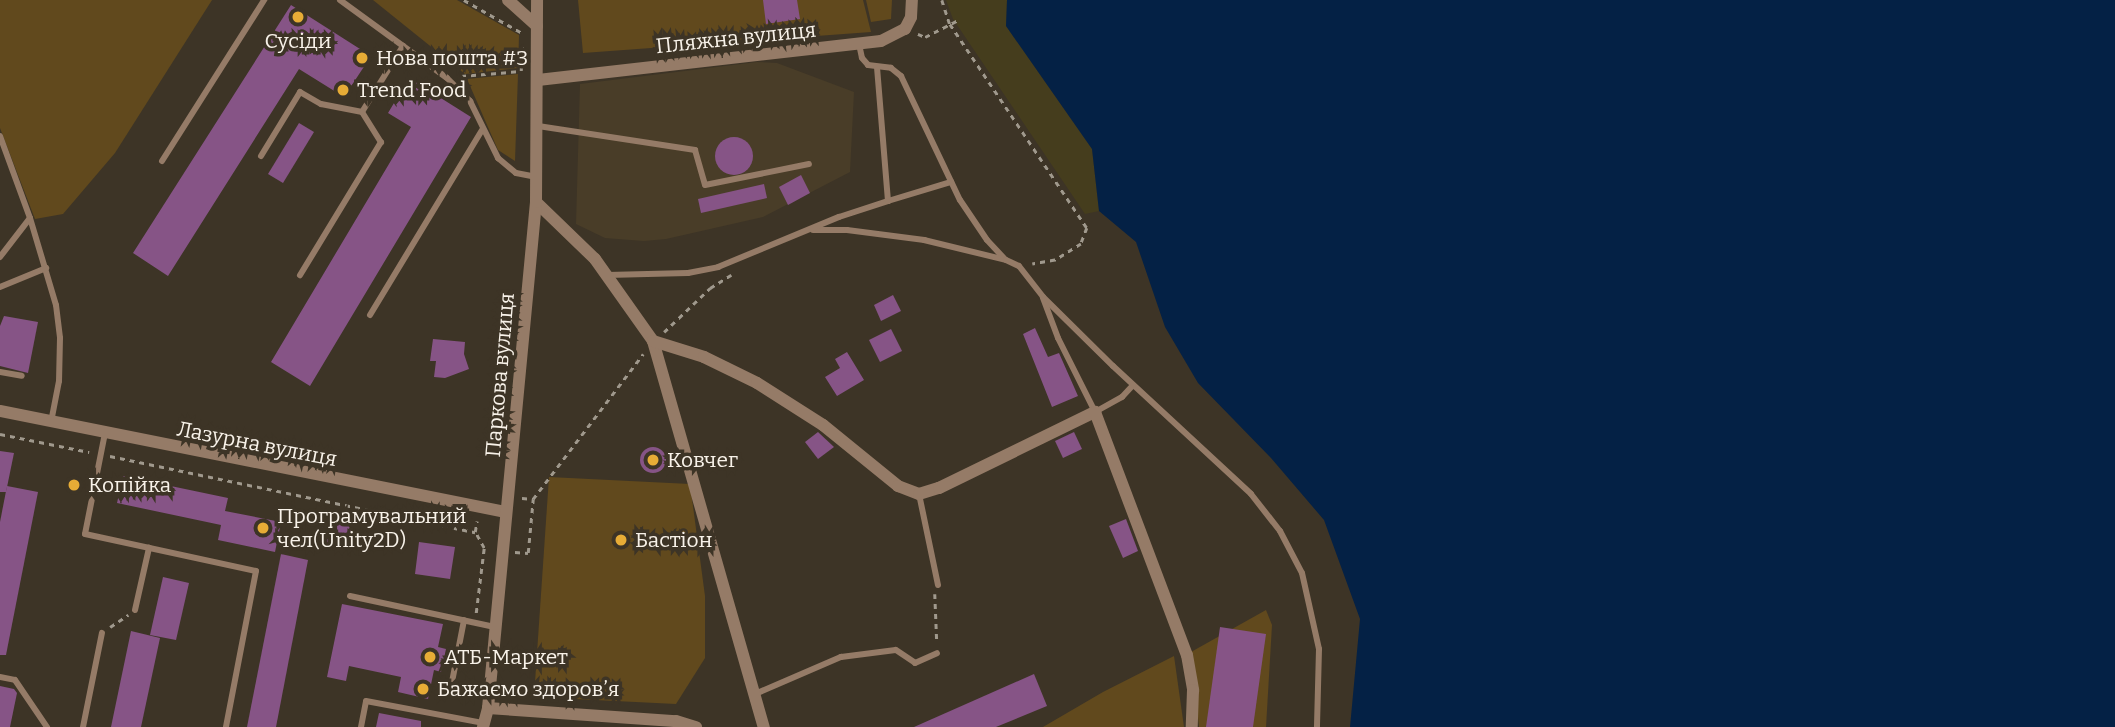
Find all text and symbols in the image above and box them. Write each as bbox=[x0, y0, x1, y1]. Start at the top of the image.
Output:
marker: Сусіди bbox=[290, 9, 306, 25]
street label: Пляжна вулиця bbox=[655, 17, 817, 59]
place label: Сусіди bbox=[264, 28, 332, 54]
place label: Нова пошта #3 bbox=[376, 45, 528, 71]
marker: Нова пошта #3 bbox=[354, 50, 370, 66]
place label: Trend Food bbox=[357, 77, 466, 103]
marker: Trend Food bbox=[335, 82, 351, 98]
street label: Паркова вулиця bbox=[480, 292, 520, 458]
street label: Лазурна вулиця bbox=[175, 416, 339, 472]
place label: Ковчег bbox=[667, 447, 738, 473]
marker: Ковчег bbox=[645, 452, 661, 468]
place label: Копійка bbox=[88, 472, 171, 498]
marker: Копійка bbox=[66, 477, 82, 493]
place label: Програмувальний чел(Unity2D) bbox=[277, 503, 467, 553]
marker: Програмувальний чел(Unity2D) bbox=[255, 520, 271, 536]
place label: Бастіон bbox=[635, 527, 712, 553]
marker: Бастіон bbox=[613, 532, 629, 548]
place label: АТБ-Маркет bbox=[444, 644, 568, 670]
marker: АТБ-Маркет bbox=[422, 649, 438, 665]
place label: Бажаємо здоровʼя bbox=[437, 676, 619, 702]
marker: Бажаємо здоровʼя bbox=[415, 681, 431, 697]

